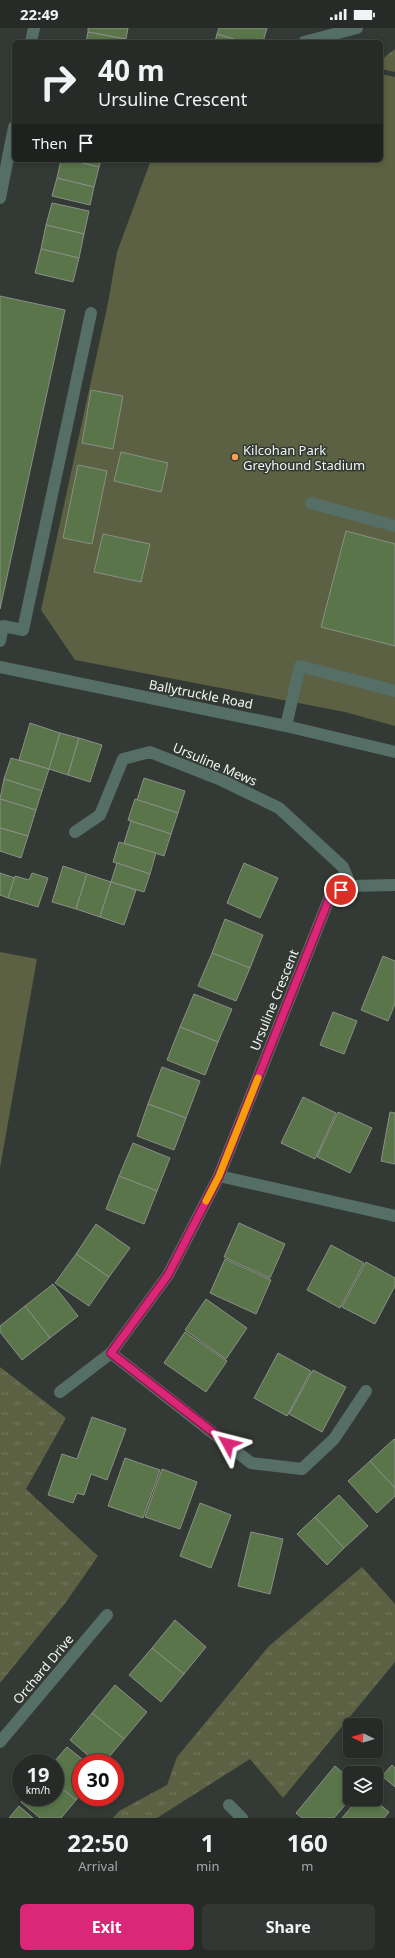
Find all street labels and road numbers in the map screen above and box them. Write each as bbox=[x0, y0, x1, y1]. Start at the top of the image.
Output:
street label: Ballytruckle Road bbox=[147, 675, 255, 713]
street label: Ursuline Mews bbox=[170, 738, 260, 790]
street label: Ursuline Crescent bbox=[245, 946, 303, 1053]
street label: Orchard Drive bbox=[9, 1630, 77, 1708]

